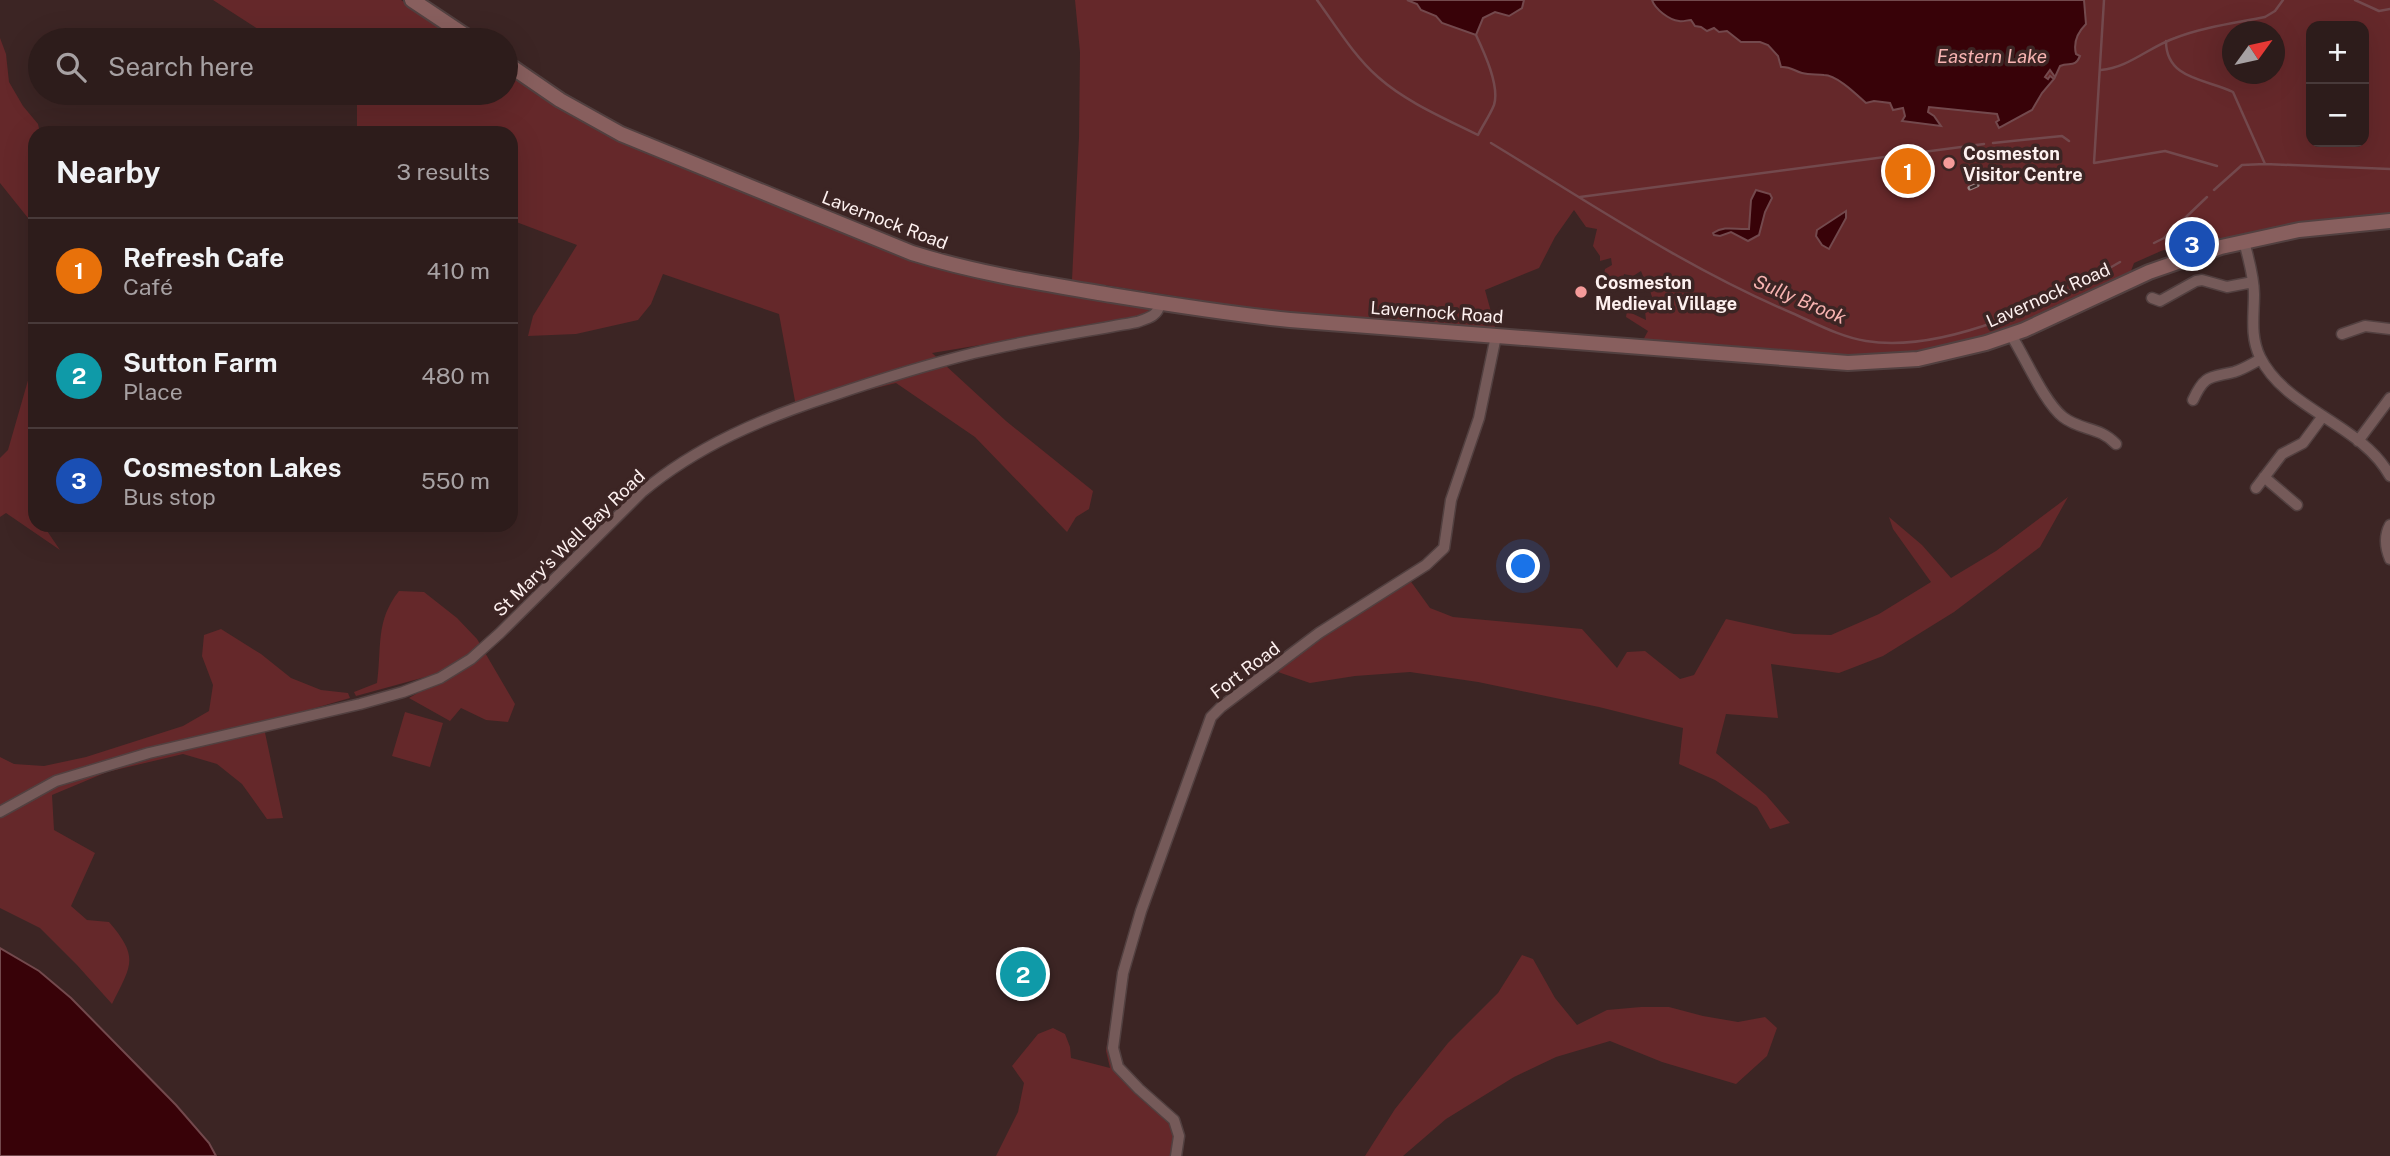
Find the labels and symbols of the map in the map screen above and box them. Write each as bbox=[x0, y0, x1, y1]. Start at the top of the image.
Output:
north arrow bbox=[2222, 21, 2285, 84]
water label: Eastern Lake bbox=[1937, 45, 2047, 67]
place label: Cosmeston Visitor Centre bbox=[1963, 143, 2083, 185]
pin: 1 bbox=[1885, 145, 1931, 197]
marker: Cosmeston Visitor Centre bbox=[1941, 155, 1957, 171]
street label: Lavernock Road bbox=[819, 186, 951, 254]
pin: 3 bbox=[2169, 218, 2215, 270]
street label: Lavernock Road bbox=[1983, 258, 2113, 332]
water label: Sully Brook bbox=[1750, 270, 1850, 329]
place label: Cosmeston Medieval Village bbox=[1595, 272, 1737, 314]
marker: Cosmeston Medieval Village bbox=[1573, 284, 1589, 300]
street label: Lavernock Road bbox=[1370, 297, 1504, 327]
street label: St Mary's Well Bay Road bbox=[489, 465, 649, 621]
your location bbox=[1506, 549, 1540, 583]
street label: Fort Road bbox=[1206, 637, 1284, 703]
pin: 2 bbox=[1000, 948, 1046, 1000]

